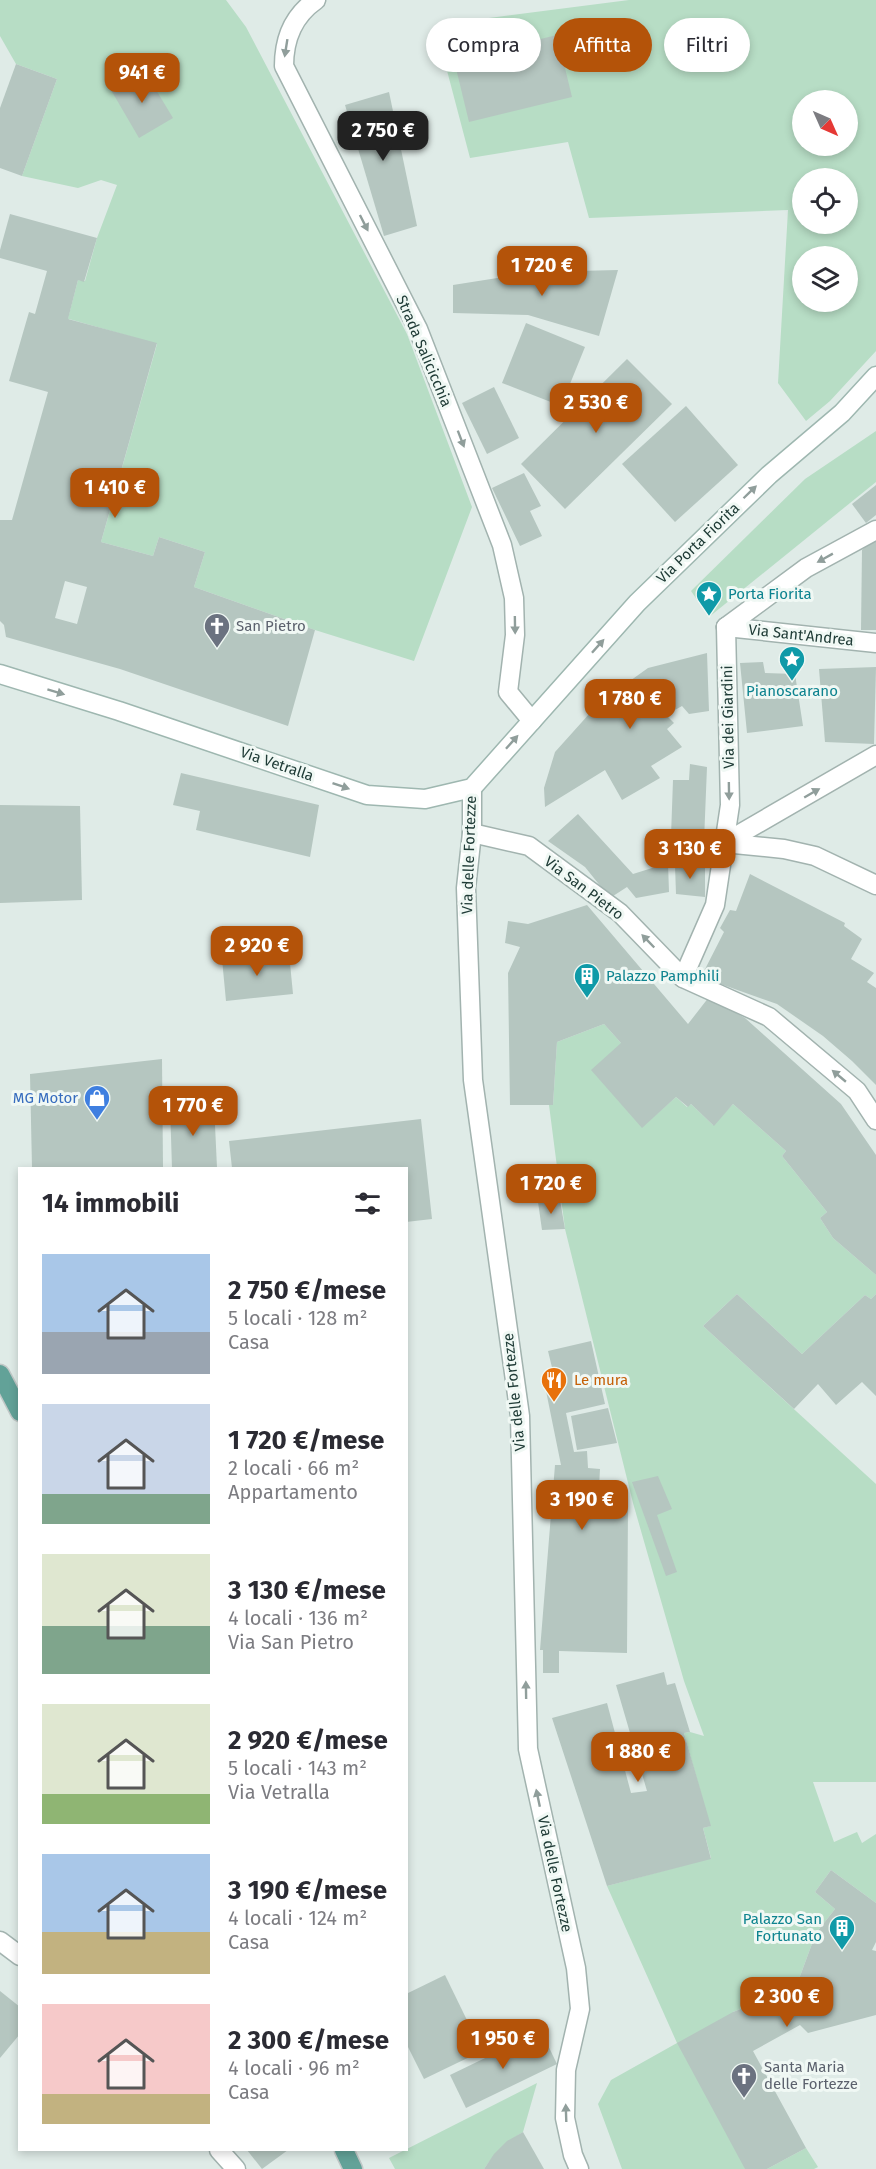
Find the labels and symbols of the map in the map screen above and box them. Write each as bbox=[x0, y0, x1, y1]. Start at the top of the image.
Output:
one-way arrow bbox=[281, 38, 290, 57]
pin: 941 € bbox=[100, 53, 184, 104]
north arrow bbox=[792, 90, 858, 156]
pin: 2 750 € bbox=[328, 111, 438, 162]
one-way arrow bbox=[359, 215, 369, 232]
pin: 1 720 € bbox=[487, 246, 597, 297]
street label: Strada Salicicchia bbox=[392, 292, 456, 410]
pin: 2 530 € bbox=[541, 383, 651, 434]
one-way arrow bbox=[457, 430, 466, 448]
pin: 1 410 € bbox=[60, 468, 170, 519]
one-way arrow bbox=[743, 486, 757, 500]
street label: Via Porta Fiorita bbox=[653, 499, 743, 587]
one-way arrow bbox=[816, 553, 833, 563]
place icon: Porta Fiorita bbox=[694, 579, 724, 617]
place label: Porta Fiorita bbox=[728, 585, 812, 603]
church icon: San Pietro bbox=[202, 611, 232, 649]
one-way arrow bbox=[510, 616, 519, 635]
place label: San Pietro bbox=[236, 617, 306, 635]
street label: Via Sant'Andrea bbox=[747, 621, 855, 649]
one-way arrow bbox=[591, 638, 605, 653]
place icon: Pianoscarano bbox=[777, 644, 807, 682]
street label: Via dei Giardini bbox=[718, 665, 738, 769]
pin: 1 780 € bbox=[575, 679, 685, 730]
place label: Pianoscarano bbox=[746, 682, 838, 700]
one-way arrow bbox=[47, 687, 65, 697]
one-way arrow bbox=[505, 735, 518, 750]
street label: Via Vetralla bbox=[238, 743, 316, 785]
one-way arrow bbox=[332, 781, 350, 791]
one-way arrow bbox=[725, 781, 734, 800]
one-way arrow bbox=[804, 788, 821, 798]
street label: Via delle Fortezze bbox=[458, 795, 480, 915]
pin: 3 130 € bbox=[635, 829, 745, 880]
street label: Via San Pietro bbox=[541, 852, 627, 924]
pin: 2 920 € bbox=[202, 926, 312, 977]
one-way arrow bbox=[641, 935, 655, 949]
building icon: Palazzo Pamphili bbox=[572, 961, 602, 999]
place label: Palazzo Pamphili bbox=[606, 967, 720, 985]
one-way arrow bbox=[832, 1070, 847, 1083]
shop icon: MG Motor bbox=[82, 1083, 112, 1121]
pin: 1 770 € bbox=[138, 1086, 248, 1137]
place label: MG Motor bbox=[13, 1089, 78, 1107]
pin: 1 720 € bbox=[496, 1164, 606, 1215]
street label: Via delle Fortezze bbox=[499, 1332, 529, 1452]
restaurant icon: Le mura bbox=[539, 1365, 569, 1403]
place label: Le mura bbox=[574, 1371, 628, 1389]
pin: 3 190 € bbox=[527, 1480, 637, 1531]
one-way arrow bbox=[521, 1681, 531, 1700]
pin: 1 880 € bbox=[583, 1732, 693, 1783]
one-way arrow bbox=[533, 1788, 543, 1807]
street label: Via delle Fortezze bbox=[534, 1814, 576, 1934]
place label: Palazzo San Fortunato bbox=[743, 1910, 822, 1945]
building icon: Palazzo San Fortunato bbox=[827, 1913, 857, 1951]
pin: 2 300 € bbox=[732, 1977, 842, 2028]
pin: 1 950 € bbox=[448, 2019, 558, 2070]
place label: Santa Maria delle Fortezze bbox=[764, 2058, 858, 2093]
church icon: Santa Maria delle Fortezze bbox=[729, 2061, 759, 2099]
one-way arrow bbox=[561, 2103, 571, 2122]

